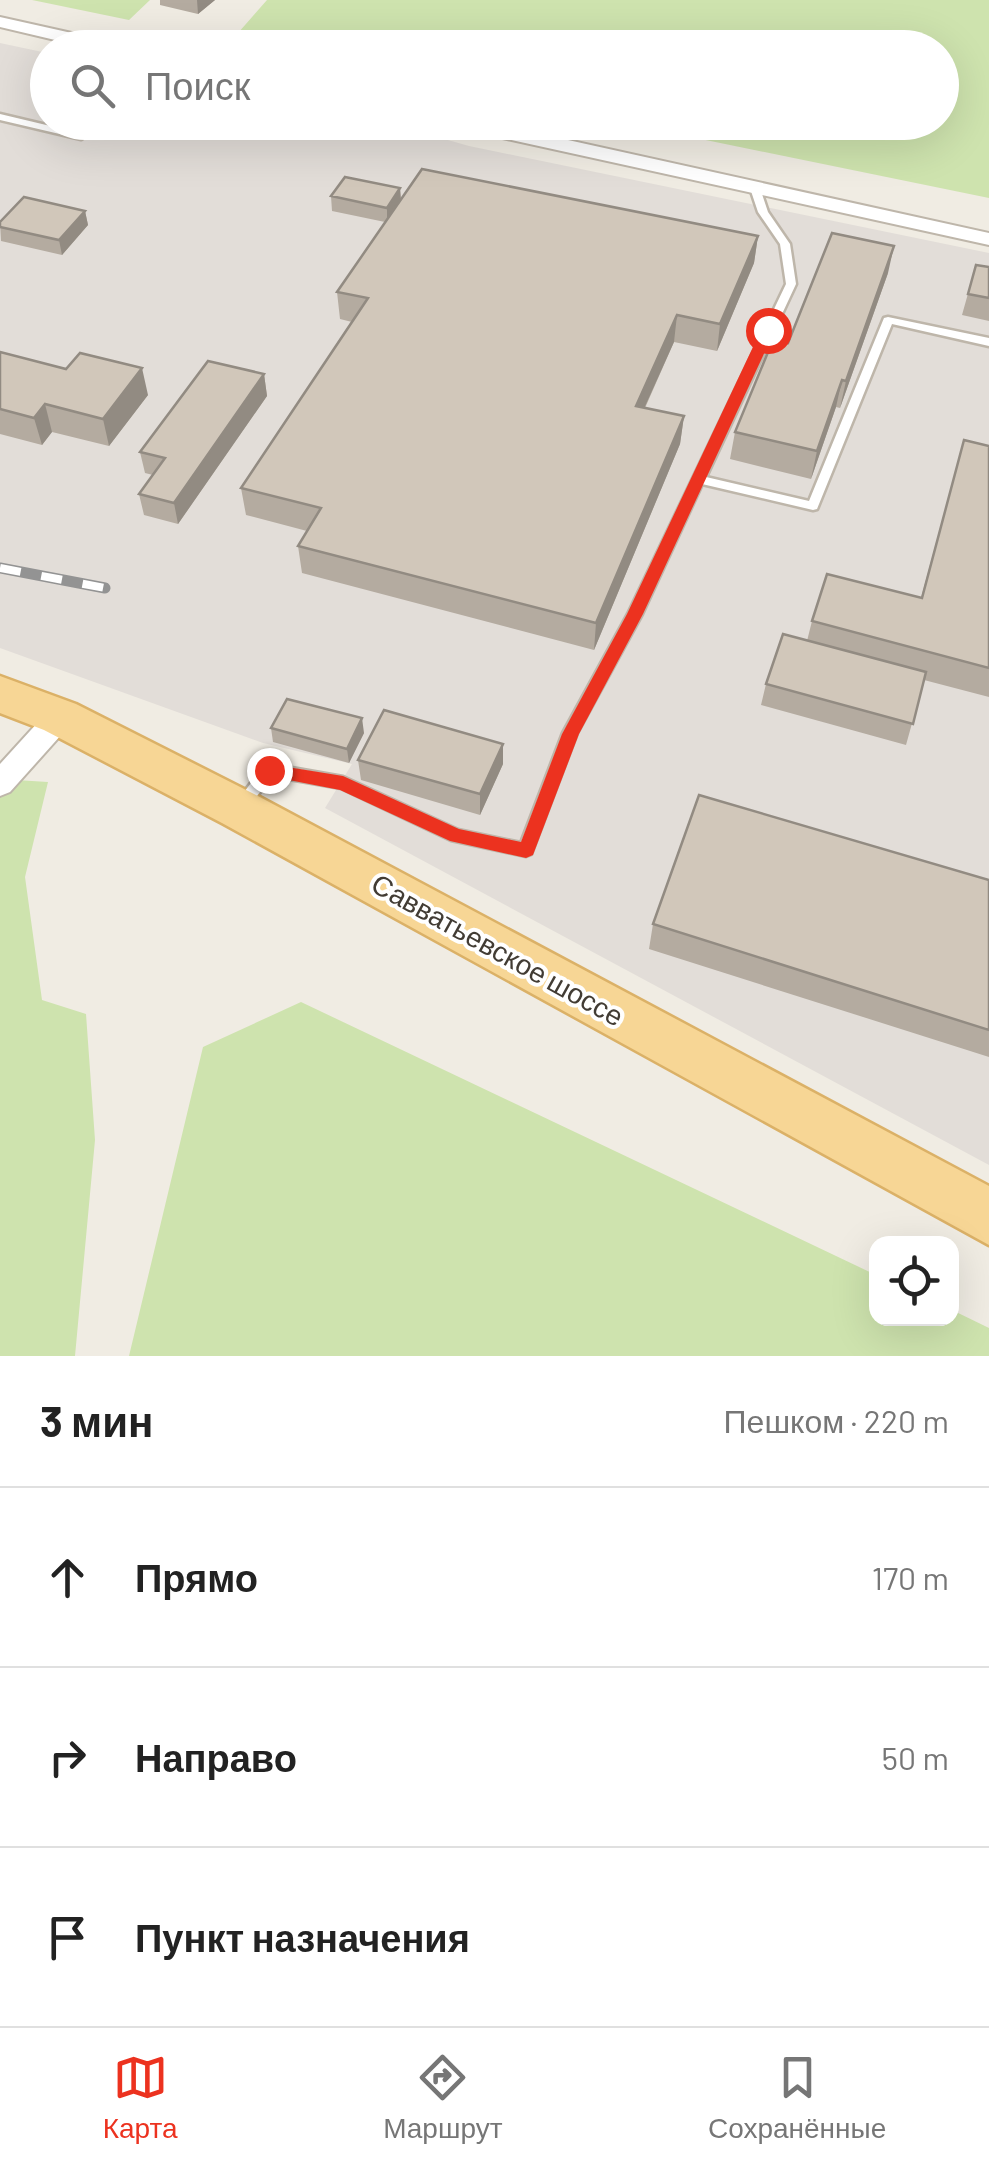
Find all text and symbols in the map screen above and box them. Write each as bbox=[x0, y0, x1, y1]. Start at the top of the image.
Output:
search box bbox=[30, 30, 959, 140]
icon: search bbox=[65, 58, 120, 113]
text: Поиск bbox=[145, 62, 250, 108]
route start bbox=[746, 308, 792, 354]
route end bbox=[247, 748, 293, 794]
street label: Савватьевское шоссе bbox=[366, 866, 630, 1032]
map controls bbox=[869, 1236, 959, 1326]
button: locate bbox=[869, 1236, 959, 1326]
text: 3 мин bbox=[40, 1395, 153, 1445]
text: Пешком · 220 m bbox=[724, 1401, 949, 1439]
icon: ahead bbox=[40, 1550, 95, 1605]
text: Прямо bbox=[135, 1554, 258, 1600]
text: 170 m bbox=[872, 1558, 949, 1596]
icon: right bbox=[40, 1730, 95, 1785]
text: Направо bbox=[135, 1734, 297, 1780]
text: 50 m bbox=[882, 1738, 949, 1776]
icon: arrive bbox=[40, 1910, 95, 1965]
text: Пункт назначения bbox=[135, 1914, 470, 1960]
tab: Карта bbox=[103, 2050, 178, 2145]
tab: Маршрут bbox=[383, 2050, 502, 2145]
tab: Сохранённые bbox=[708, 2050, 886, 2145]

